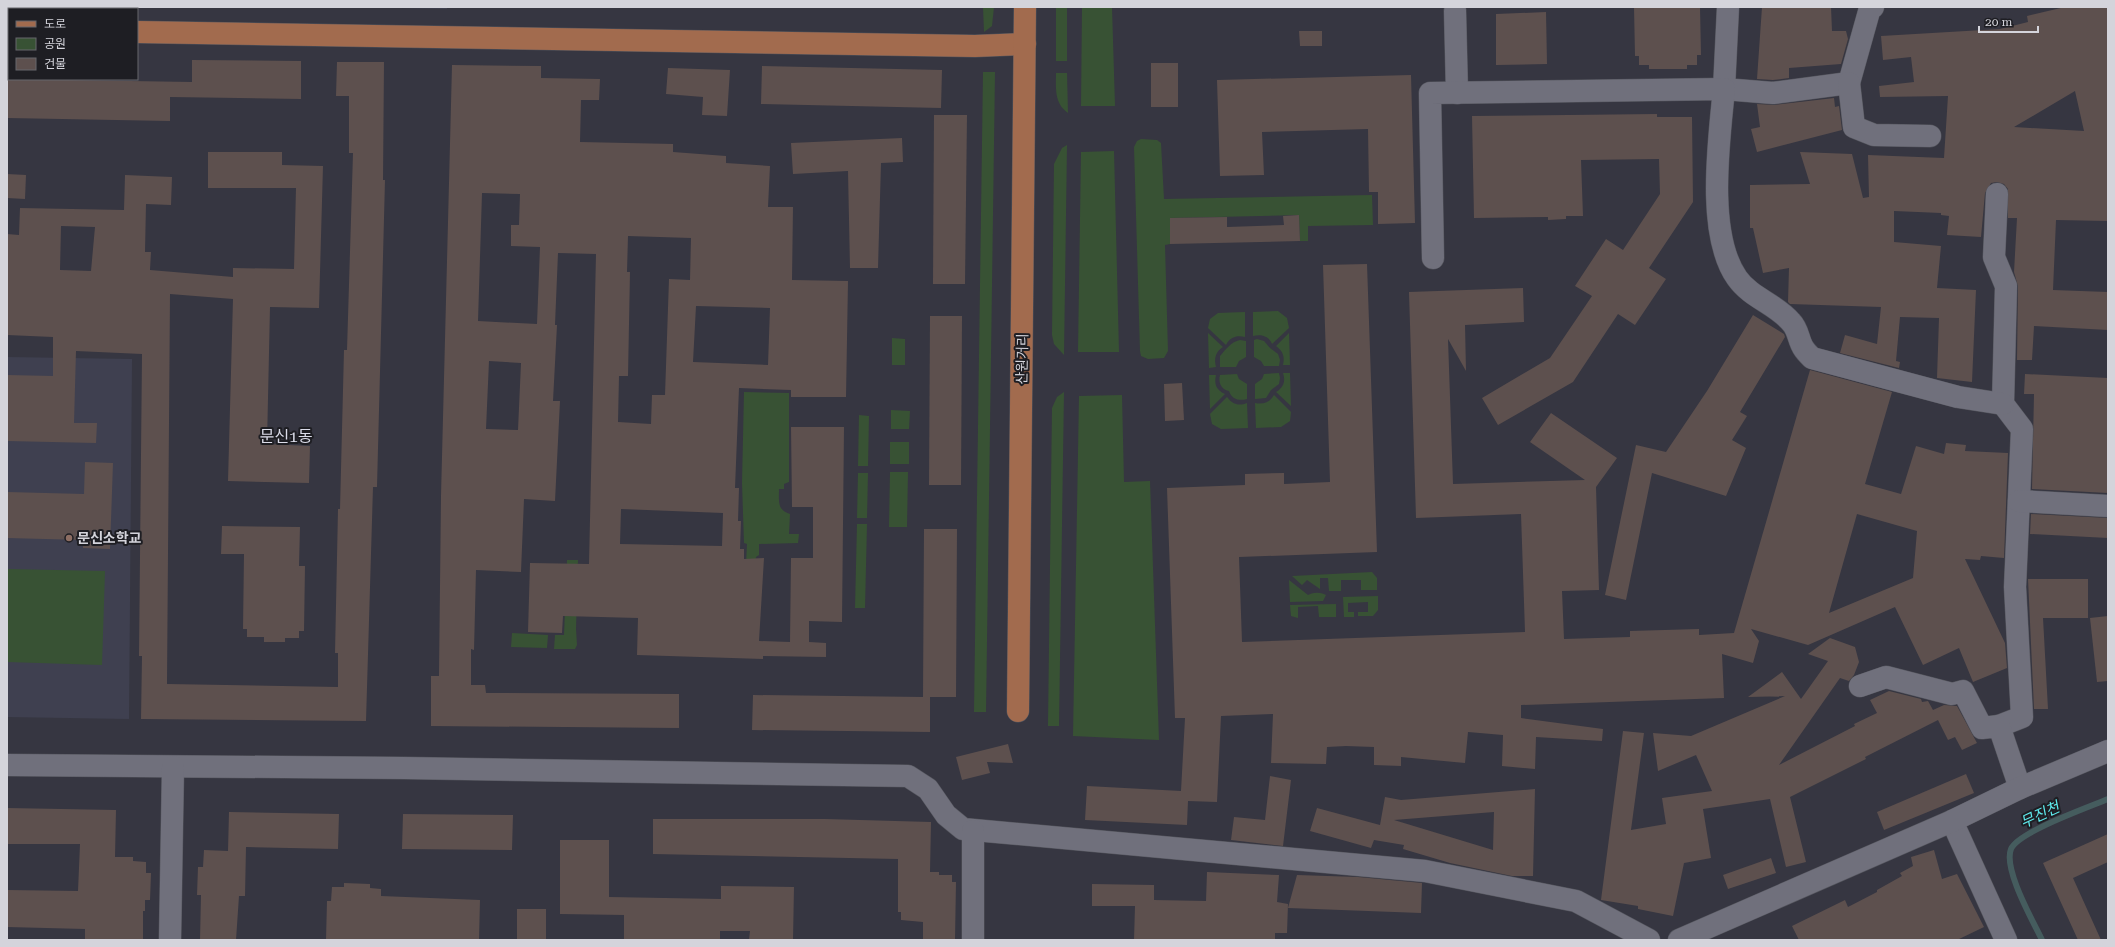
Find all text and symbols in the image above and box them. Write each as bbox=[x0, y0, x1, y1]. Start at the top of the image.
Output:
legend bbox=[8, 8, 138, 80]
scale bar bbox=[1979, 8, 2038, 34]
text: 20 m bbox=[1985, 15, 2012, 29]
text: 도로 bbox=[44, 17, 66, 31]
text: 공원 bbox=[44, 37, 66, 51]
text: 건물 bbox=[44, 57, 66, 71]
street label: 산원거리 bbox=[1014, 333, 1030, 385]
district label: 문신1동 bbox=[259, 427, 313, 446]
place label: 문신소학교 bbox=[77, 530, 142, 546]
marker: 문신소학교 bbox=[64, 533, 74, 543]
water label: 무진천 bbox=[2017, 797, 2065, 832]

